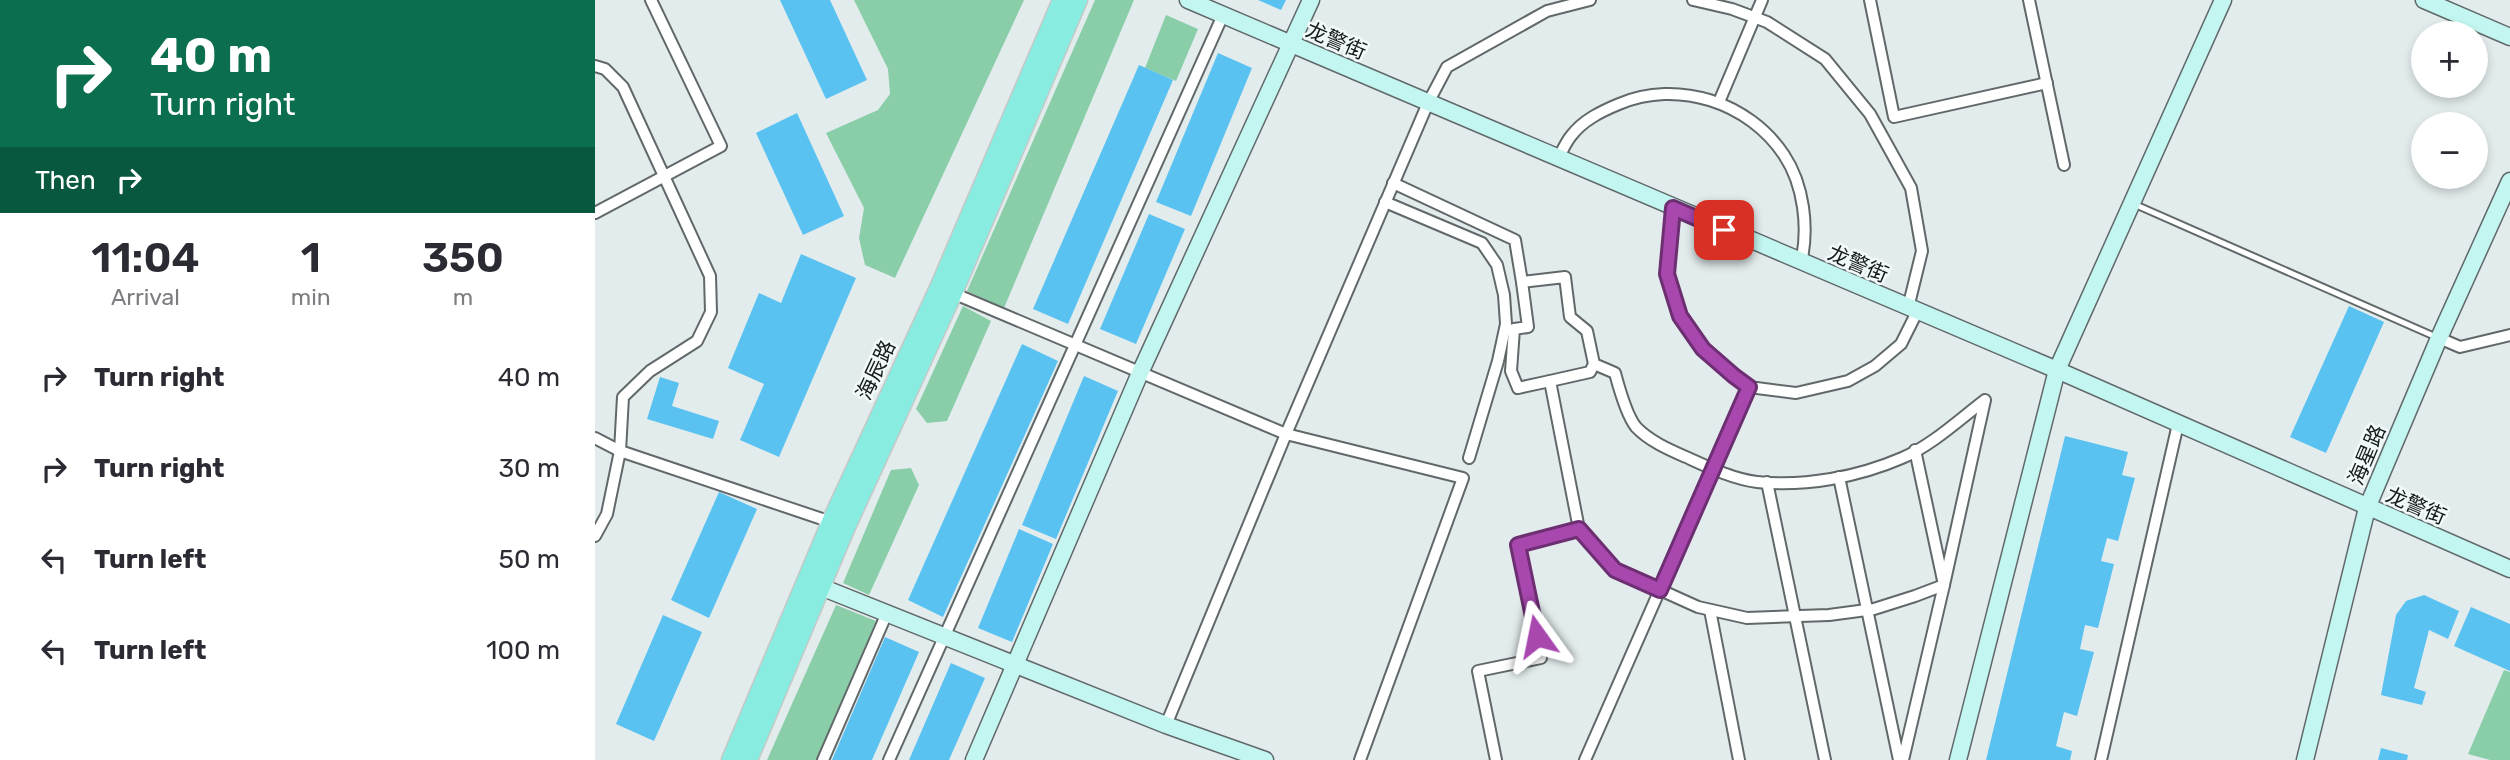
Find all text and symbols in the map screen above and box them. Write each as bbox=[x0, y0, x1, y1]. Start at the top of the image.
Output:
street label: 龙警街 bbox=[1302, 17, 1370, 64]
map controls bbox=[2411, 21, 2488, 189]
button: + bbox=[2411, 21, 2488, 98]
text: 40 m bbox=[150, 26, 272, 84]
icon: right bbox=[35, 28, 126, 119]
text: Turn right bbox=[150, 85, 295, 123]
button: − bbox=[2411, 112, 2488, 189]
icon: right bbox=[110, 161, 148, 199]
text: Then bbox=[35, 165, 96, 196]
pin bbox=[1694, 200, 1754, 260]
icon: arrive bbox=[1705, 211, 1743, 249]
text: 11:04 bbox=[91, 233, 200, 283]
text: 1 bbox=[301, 233, 321, 283]
text: 350 bbox=[422, 233, 504, 283]
street label: 龙警街 bbox=[1824, 240, 1892, 287]
text: Arrival bbox=[111, 283, 180, 311]
text: min bbox=[291, 283, 331, 311]
text: m bbox=[453, 283, 473, 311]
street label: 海辰路 bbox=[851, 336, 900, 404]
icon: right bbox=[35, 359, 73, 397]
text: Turn right bbox=[94, 362, 224, 393]
text: 40 m bbox=[498, 362, 560, 393]
street label: 海星路 bbox=[2343, 421, 2390, 489]
icon: right bbox=[35, 450, 73, 488]
text: Turn right bbox=[94, 453, 224, 484]
text: 30 m bbox=[498, 453, 560, 484]
street label: 龙警街 bbox=[2382, 482, 2450, 529]
icon: left bbox=[35, 541, 73, 579]
text: Turn left bbox=[94, 544, 206, 575]
text: 50 m bbox=[499, 544, 560, 575]
position arrow bbox=[1500, 599, 1574, 673]
icon: left bbox=[35, 632, 73, 670]
text: Turn left bbox=[94, 635, 206, 666]
text: 100 m bbox=[486, 635, 560, 666]

